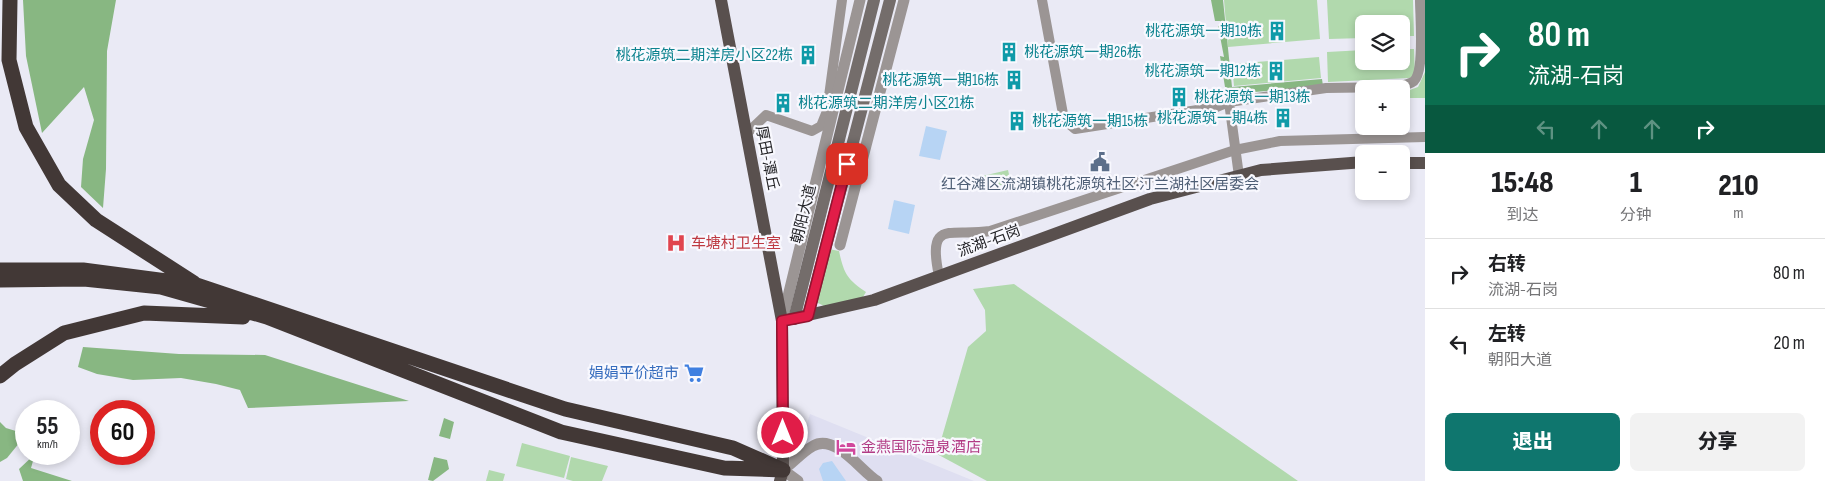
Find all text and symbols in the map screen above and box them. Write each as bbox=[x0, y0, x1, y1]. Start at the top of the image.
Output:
text: 80 m bbox=[1528, 14, 1590, 57]
map controls bbox=[1355, 15, 1410, 200]
button: layers bbox=[1355, 15, 1410, 70]
building icon: 桃花源筑一期19栋 bbox=[1266, 20, 1288, 42]
icon: right bbox=[1445, 20, 1510, 85]
place label: 桃花源筑一期19栋 bbox=[1145, 22, 1262, 41]
building icon: 桃花源筑一期26栋 bbox=[998, 41, 1020, 63]
place label: 桃花源筑一期26栋 bbox=[1024, 43, 1142, 62]
building icon: 桃花源筑二期洋房小区22栋 bbox=[797, 44, 819, 66]
place label: 桃花源筑二期洋房小区22栋 bbox=[616, 46, 793, 65]
building icon: 桃花源筑一期12栋 bbox=[1265, 60, 1287, 82]
place label: 桃花源筑一期12栋 bbox=[1144, 62, 1261, 81]
text: 流湖-石岗 bbox=[1528, 63, 1624, 90]
building icon: 桃花源筑一期16栋 bbox=[1003, 69, 1025, 91]
place label: 桃花源筑一期16栋 bbox=[882, 71, 999, 90]
button: + bbox=[1355, 80, 1410, 135]
building icon: 桃花源筑一期13栋 bbox=[1168, 86, 1190, 108]
place label: 桃花源筑一期13栋 bbox=[1194, 88, 1311, 107]
building icon: 桃花源筑二期洋房小区21栋 bbox=[772, 92, 794, 114]
place label: 桃花源筑二期洋房小区21栋 bbox=[798, 94, 974, 113]
building icon: 桃花源筑一期4栋 bbox=[1272, 107, 1294, 129]
place label: 桃花源筑一期4栋 bbox=[1157, 109, 1268, 128]
building icon: 桃花源筑一期15栋 bbox=[1006, 110, 1028, 132]
place label: 桃花源筑一期15栋 bbox=[1032, 112, 1148, 131]
icon: left bbox=[1532, 115, 1560, 143]
icon: ahead bbox=[1585, 115, 1613, 143]
icon: ahead bbox=[1638, 115, 1666, 143]
icon: right bbox=[1691, 115, 1719, 143]
street label: 厚田-潭丘 bbox=[751, 124, 783, 192]
pin bbox=[826, 143, 868, 185]
button: − bbox=[1355, 145, 1410, 200]
icon: arrive bbox=[833, 150, 861, 178]
public building icon: 红谷滩区流湖镇桃花源筑社区·汀兰湖社区居委会 bbox=[1089, 151, 1111, 173]
text: 15:48 bbox=[1491, 165, 1554, 201]
text: 1 bbox=[1630, 165, 1642, 201]
text: 210 bbox=[1718, 168, 1759, 204]
place label: 红谷滩区流湖镇桃花源筑社区·汀兰湖社区居委会 bbox=[941, 175, 1259, 194]
street label: 朝阳大道 bbox=[788, 183, 820, 245]
text: m bbox=[1733, 204, 1744, 223]
text: 到达 bbox=[1506, 206, 1539, 225]
text: 分钟 bbox=[1620, 206, 1652, 225]
street label: 流湖-石岗 bbox=[955, 221, 1023, 261]
hospital icon: 车塘村卫生室 bbox=[665, 232, 687, 254]
place label: 车塘村卫生室 bbox=[691, 234, 781, 253]
text: 右转 bbox=[1488, 253, 1526, 276]
icon: right bbox=[1445, 260, 1473, 288]
text: 80 m bbox=[1773, 262, 1805, 285]
text: 流湖-石岗 bbox=[1488, 281, 1558, 300]
text: 左转 bbox=[1488, 323, 1526, 346]
icon: left bbox=[1445, 330, 1473, 358]
text: 20 m bbox=[1773, 332, 1805, 355]
text: 朝阳大道 bbox=[1488, 351, 1552, 370]
supermarket icon: 娟娟平价超市 bbox=[683, 362, 705, 384]
place label: 娟娟平价超市 bbox=[589, 364, 679, 383]
speed limit sign: 60 bbox=[90, 400, 155, 465]
position arrow bbox=[756, 406, 808, 458]
text: 55 bbox=[37, 411, 58, 442]
button: 退出 bbox=[1445, 413, 1620, 471]
button: 分享 bbox=[1630, 413, 1805, 471]
hotel icon: 金燕国际温泉酒店 bbox=[835, 436, 857, 458]
text: km/h bbox=[37, 437, 58, 452]
place label: 金燕国际温泉酒店 bbox=[861, 438, 981, 457]

